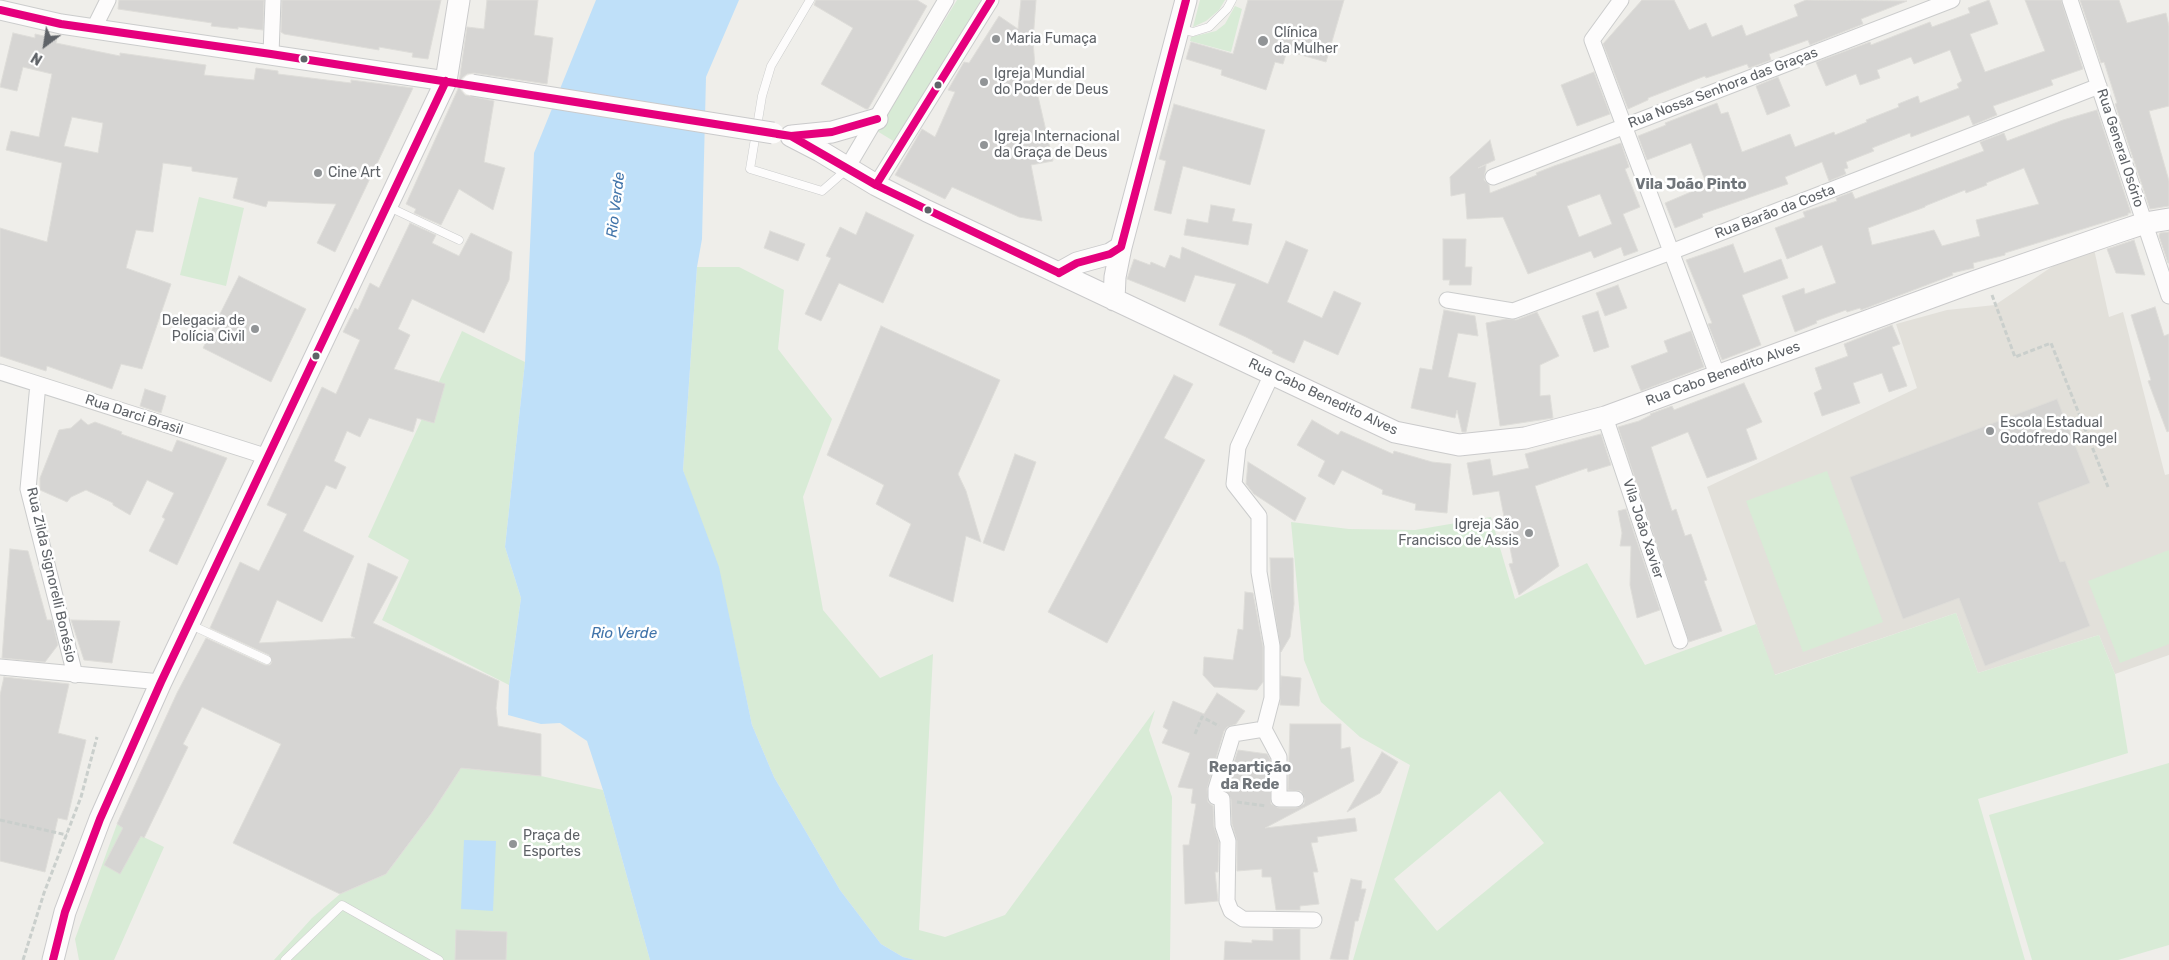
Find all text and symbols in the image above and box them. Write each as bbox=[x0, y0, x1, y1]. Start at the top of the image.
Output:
north arrow bbox=[20, 20, 70, 70]
place label: Clínica da Mulher bbox=[1274, 25, 1338, 58]
place label: Maria Fumaça bbox=[1006, 31, 1097, 47]
marker: Maria Fumaça bbox=[990, 33, 1002, 45]
marker: Clínica da Mulher bbox=[1256, 34, 1270, 48]
street label: Rua Nossa Senhora das Graças bbox=[1626, 44, 1820, 132]
text: N bbox=[28, 48, 46, 68]
unlabelled marker bbox=[299, 54, 309, 64]
place label: Igreja Mundial do Poder de Deus bbox=[994, 66, 1108, 98]
marker: Igreja Mundial do Poder de Deus bbox=[978, 76, 990, 88]
unlabelled marker bbox=[933, 80, 943, 90]
street label: Rua General Osório bbox=[2093, 87, 2147, 209]
place label: Igreja Internacional da Graça de Deus bbox=[994, 129, 1120, 162]
marker: Igreja Internacional da Graça de Deus bbox=[978, 139, 990, 151]
place label: Cine Art bbox=[328, 165, 381, 181]
marker: Cine Art bbox=[312, 167, 324, 179]
water label: Rio Verde bbox=[603, 171, 629, 239]
district label: Vila João Pinto bbox=[1635, 176, 1747, 194]
street label: Rua Barão da Costa bbox=[1713, 181, 1837, 243]
unlabelled marker bbox=[923, 205, 933, 215]
place label: Delegacia de Polícia Civil bbox=[162, 313, 245, 346]
marker: Delegacia de Polícia Civil bbox=[249, 323, 261, 335]
street label: Rua Cabo Benedito Alves bbox=[1644, 338, 1802, 410]
unlabelled marker bbox=[311, 351, 321, 361]
street label: Rua Cabo Benedito Alves bbox=[1246, 355, 1400, 439]
street label: Rua Darci Brasil bbox=[83, 391, 185, 439]
place label: Escola Estadual Godofredo Rangel bbox=[2000, 415, 2117, 448]
marker: Escola Estadual Godofredo Rangel bbox=[1984, 425, 1996, 437]
street label: Vila João Xavier bbox=[1619, 477, 1667, 581]
street label: Rua Zilda Signorelli Bonésio bbox=[23, 486, 79, 664]
place label: Igreja São Francisco de Assis bbox=[1398, 517, 1519, 550]
marker: Igreja São Francisco de Assis bbox=[1523, 527, 1535, 539]
water label: Rio Verde bbox=[591, 625, 657, 643]
district label: Repartição da Rede bbox=[1209, 759, 1291, 794]
place label: Praça de Esportes bbox=[523, 828, 581, 860]
marker: Praça de Esportes bbox=[507, 838, 519, 850]

